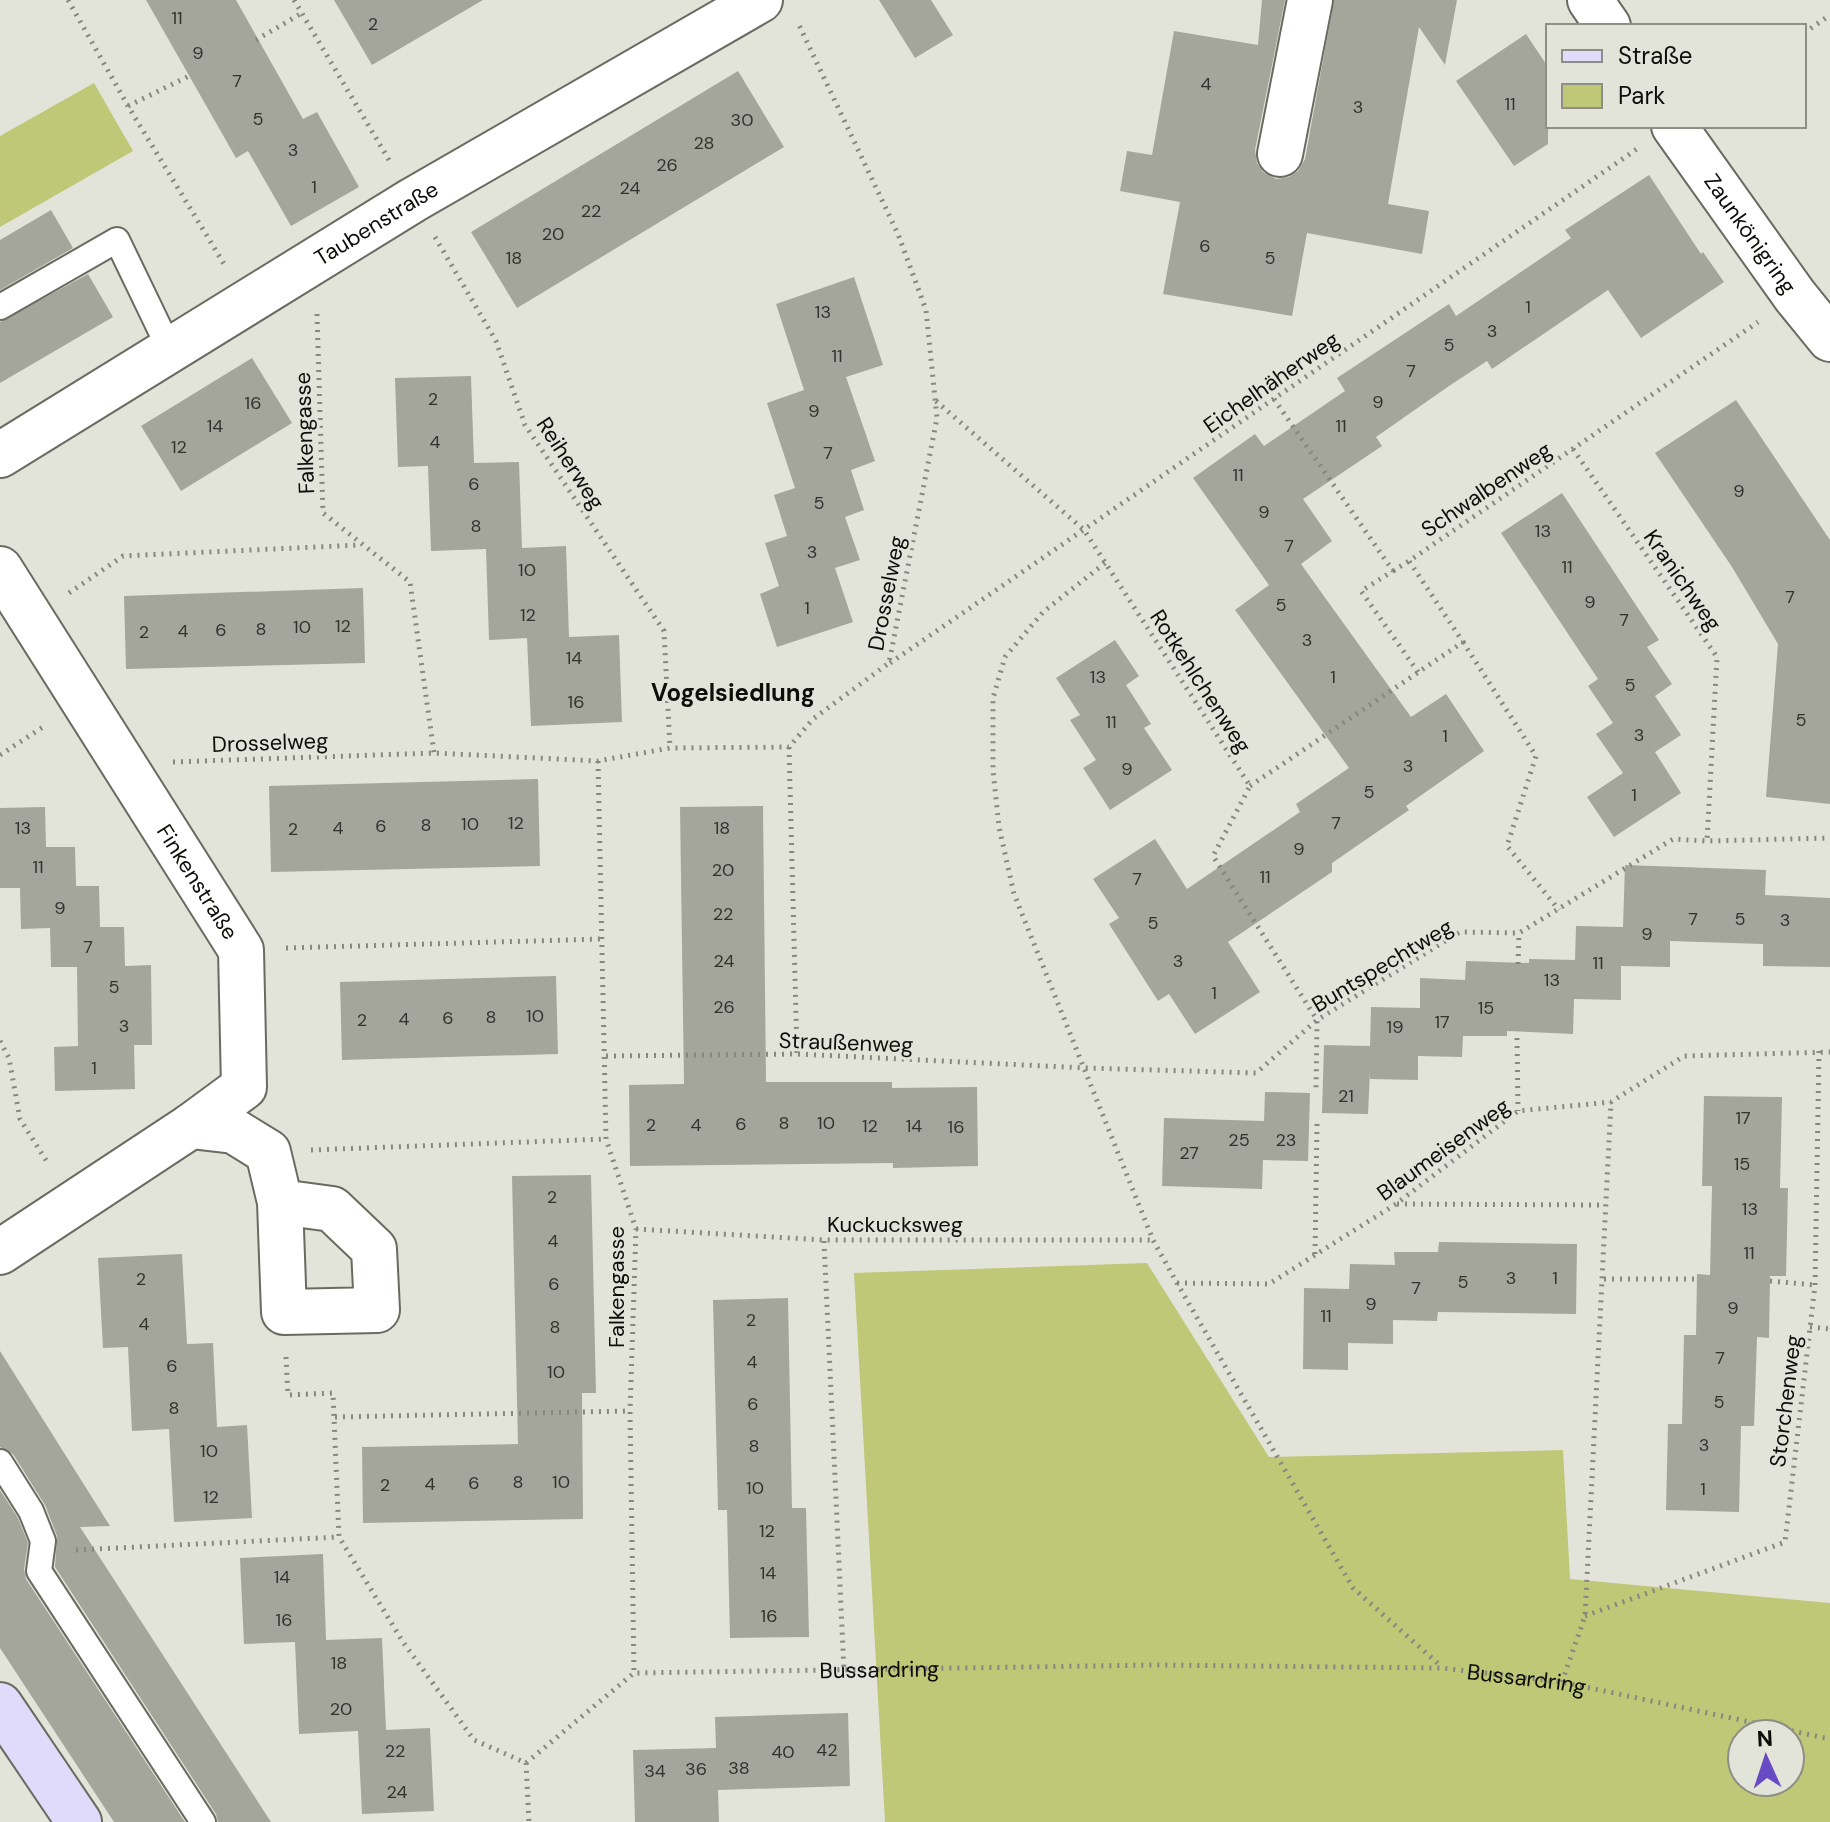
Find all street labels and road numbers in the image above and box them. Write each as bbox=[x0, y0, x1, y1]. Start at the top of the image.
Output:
street label: Zaunkönigring bbox=[1697, 168, 1803, 300]
street label: Taubenstraße bbox=[309, 175, 444, 272]
street label: Eichelhäherweg bbox=[1198, 325, 1345, 440]
street label: Falkengasse bbox=[288, 371, 321, 495]
street label: Reiherweg bbox=[530, 412, 611, 515]
street label: Schwalbenweg bbox=[1415, 435, 1557, 544]
street label: Kranichweg bbox=[1637, 524, 1728, 637]
street label: Drosselweg bbox=[861, 533, 912, 653]
street label: Rotkehlchenweg bbox=[1143, 604, 1258, 759]
street label: Drosselweg bbox=[211, 726, 329, 759]
street label: Finkenstraße bbox=[150, 819, 245, 945]
street label: Buntspechtweg bbox=[1306, 912, 1458, 1019]
street label: Straußenweg bbox=[778, 1026, 914, 1059]
street label: Blaumeisenweg bbox=[1371, 1091, 1515, 1207]
street label: Kuckucksweg bbox=[827, 1210, 963, 1239]
street label: Falkengasse bbox=[602, 1226, 631, 1348]
street label: Storchenweg bbox=[1763, 1333, 1808, 1469]
street label: Bussardring bbox=[819, 1654, 940, 1685]
street label: Bussardring bbox=[1466, 1657, 1589, 1702]

